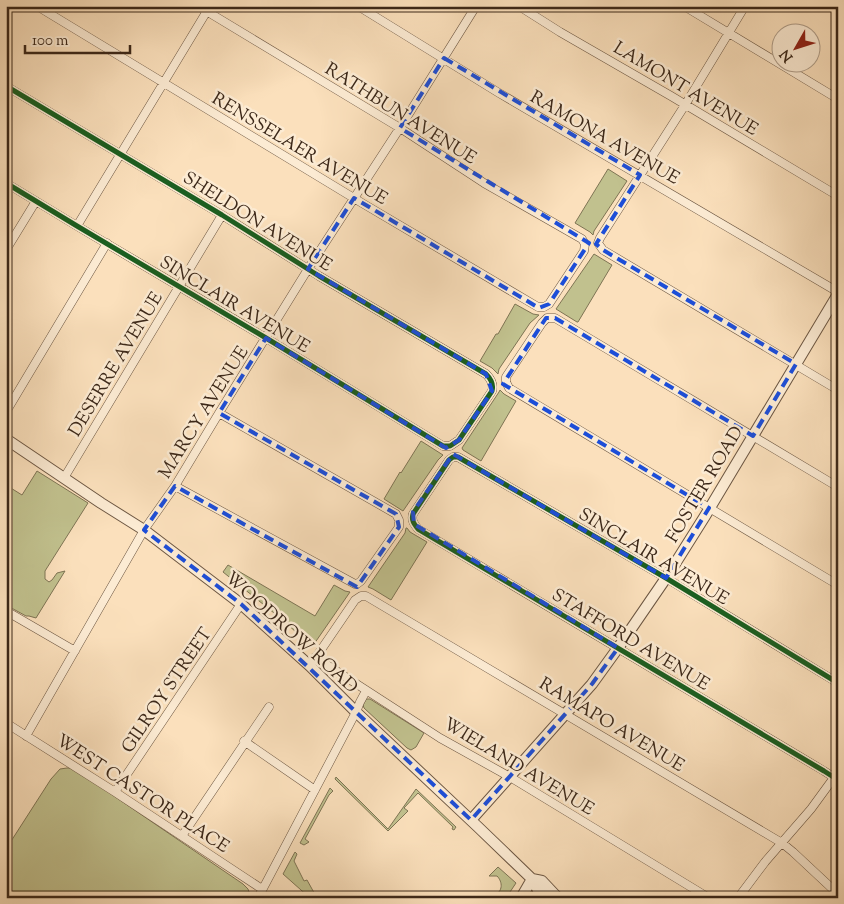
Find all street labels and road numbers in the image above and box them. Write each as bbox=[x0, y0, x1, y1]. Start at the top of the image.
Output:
street label: LAMONT AVENUE bbox=[608, 36, 763, 143]
street label: RATHBUN AVENUE bbox=[319, 57, 481, 172]
street label: RAMONA AVENUE bbox=[524, 85, 684, 192]
street label: RENSSELAER AVENUE bbox=[206, 87, 392, 213]
street label: SHELDON AVENUE bbox=[177, 166, 337, 279]
street label: SINCLAIR AVENUE bbox=[154, 251, 314, 361]
street label: DESERRE AVENUE bbox=[63, 288, 170, 442]
street label: MARCY AVENUE bbox=[153, 342, 256, 484]
street label: FOSTER ROAD bbox=[661, 422, 751, 548]
street label: SINCLAIR AVENUE bbox=[573, 503, 733, 613]
street label: WOODROW ROAD bbox=[218, 566, 363, 701]
street label: STAFFORD AVENUE bbox=[546, 583, 714, 698]
street label: GILROY STREET bbox=[116, 623, 219, 759]
street label: RAMAPO AVENUE bbox=[533, 672, 689, 780]
street label: WIELAND AVENUE bbox=[438, 712, 599, 823]
street label: WEST CASTOR PLACE bbox=[50, 729, 234, 861]

